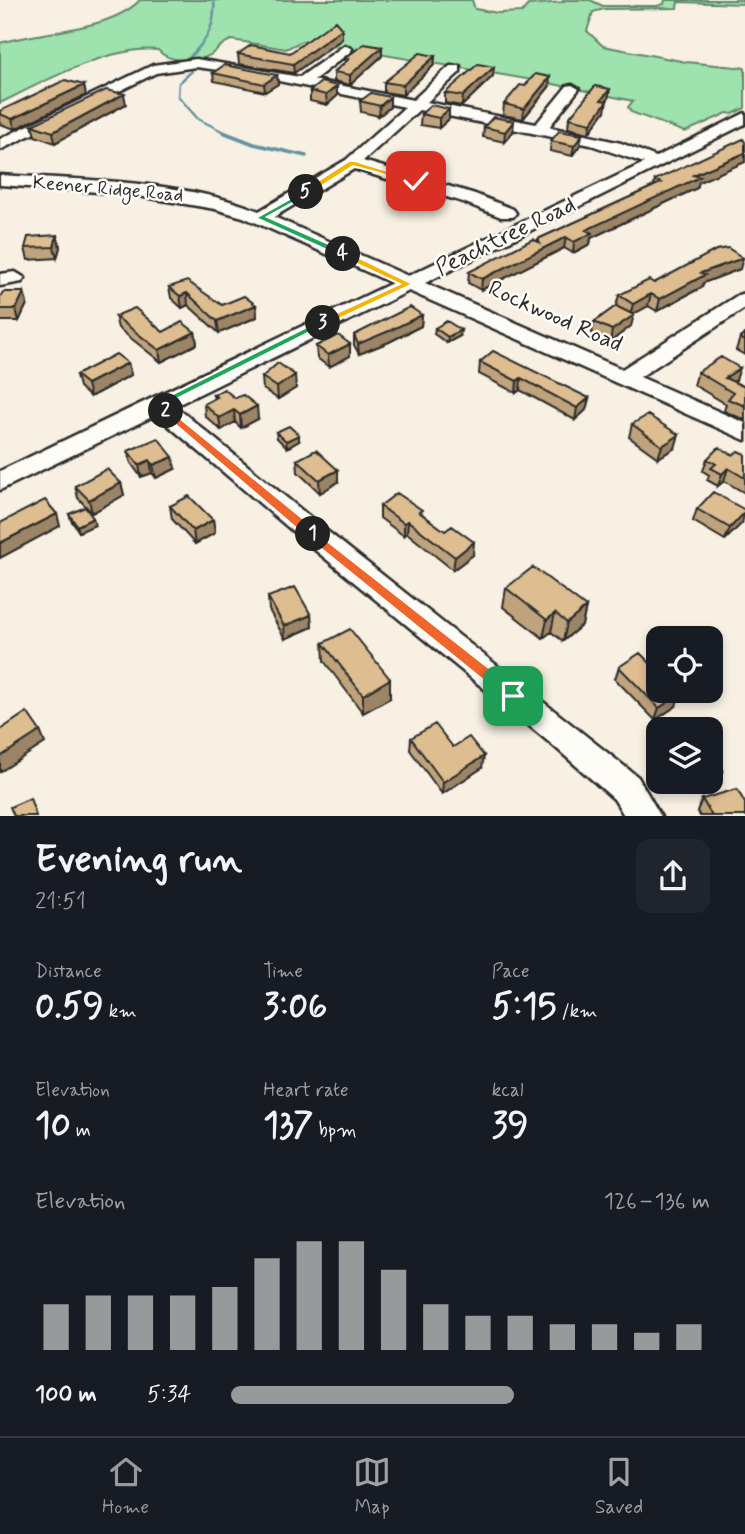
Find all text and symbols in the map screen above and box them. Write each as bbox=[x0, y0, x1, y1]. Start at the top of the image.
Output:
pin bbox=[386, 151, 446, 211]
icon: check bbox=[397, 162, 435, 200]
street label: Keener Ridge Road bbox=[31, 170, 184, 210]
pin: 5 bbox=[288, 174, 324, 210]
text: 5 bbox=[300, 179, 311, 204]
street label: Peachtree Road bbox=[431, 190, 581, 284]
pin: 4 bbox=[326, 236, 360, 272]
text: 4 bbox=[337, 241, 348, 266]
street label: Rockwood Road bbox=[483, 274, 627, 360]
pin: 3 bbox=[306, 306, 340, 340]
text: 3 bbox=[318, 310, 327, 335]
pin: 2 bbox=[148, 394, 184, 428]
text: 2 bbox=[161, 398, 170, 423]
pin: 1 bbox=[296, 516, 330, 552]
text: 1 bbox=[308, 521, 317, 546]
map controls bbox=[646, 626, 723, 794]
button: locate bbox=[646, 626, 723, 703]
pin bbox=[483, 666, 543, 726]
icon: arrive bbox=[494, 677, 532, 715]
button: layers bbox=[646, 717, 723, 794]
text: Evening run bbox=[35, 836, 242, 885]
button: share bbox=[636, 839, 710, 913]
text: 21:51 bbox=[35, 887, 86, 917]
text: Distance bbox=[35, 959, 102, 984]
text: Time bbox=[263, 959, 303, 984]
text: Pace bbox=[492, 959, 529, 984]
text: 0.59 bbox=[35, 984, 104, 1030]
text: 3:06 bbox=[263, 984, 327, 1030]
text: 5:15 bbox=[492, 984, 556, 1030]
text: km bbox=[104, 999, 137, 1024]
text: /km bbox=[556, 999, 597, 1024]
text: Elevation bbox=[35, 1078, 110, 1103]
text: Heart rate bbox=[263, 1078, 349, 1103]
text: kcal bbox=[492, 1078, 524, 1103]
text: 10 bbox=[35, 1103, 71, 1149]
text: 137 bbox=[263, 1103, 313, 1149]
text: 39 bbox=[492, 1103, 528, 1149]
text: m bbox=[71, 1118, 91, 1143]
text: bpm bbox=[313, 1118, 357, 1143]
text: Elevation bbox=[35, 1187, 126, 1217]
text: 126–136 m bbox=[604, 1187, 710, 1217]
text: 100 m bbox=[35, 1380, 97, 1410]
text: 5:34 bbox=[147, 1380, 191, 1410]
tab: Home bbox=[102, 1453, 149, 1520]
tab: Map bbox=[353, 1453, 391, 1520]
tab: Saved bbox=[595, 1453, 643, 1520]

